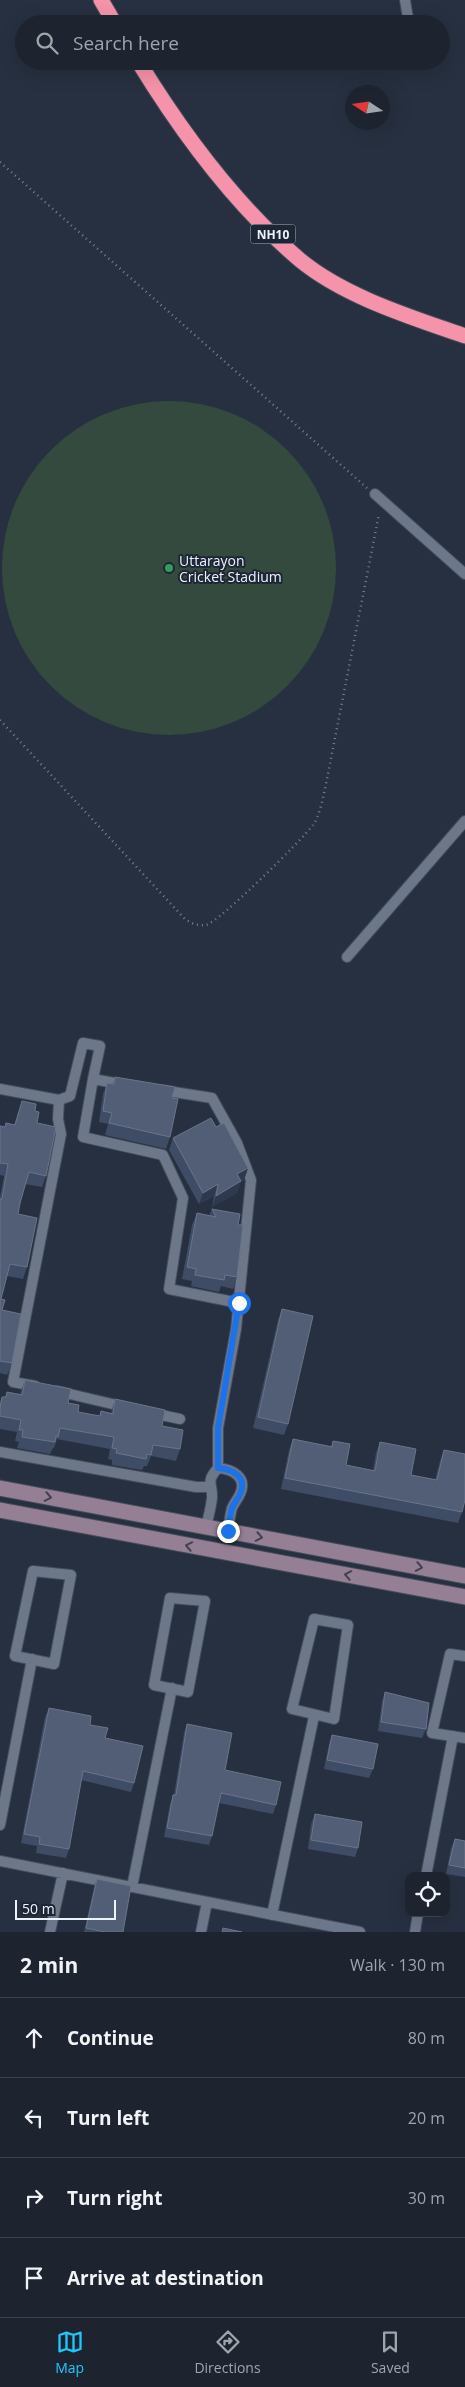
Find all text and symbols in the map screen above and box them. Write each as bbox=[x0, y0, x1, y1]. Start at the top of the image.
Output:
search box bbox=[15, 15, 450, 70]
icon: search bbox=[33, 29, 61, 57]
text: Search here bbox=[73, 30, 179, 56]
north arrow bbox=[345, 85, 390, 130]
road number: NH10 bbox=[250, 224, 296, 243]
place label: Uttarayon Cricket Stadium bbox=[179, 551, 282, 586]
marker: Uttarayon Cricket Stadium bbox=[163, 562, 175, 574]
route start bbox=[228, 1292, 251, 1315]
one-way arrow bbox=[44, 1492, 52, 1502]
route end bbox=[217, 1520, 240, 1543]
one-way arrow bbox=[255, 1531, 264, 1542]
one-way arrow bbox=[184, 1541, 193, 1551]
one-way arrow bbox=[415, 1561, 423, 1572]
one-way arrow bbox=[344, 1571, 353, 1581]
map controls bbox=[405, 1872, 450, 1917]
button: locate bbox=[405, 1872, 450, 1917]
scale bar bbox=[15, 1897, 116, 1920]
text: 50 m bbox=[22, 1899, 55, 1918]
text: 2 min bbox=[20, 1951, 78, 1979]
text: Walk · 130 m bbox=[350, 1954, 445, 1976]
icon: ahead bbox=[20, 2024, 48, 2052]
text: Continue bbox=[67, 2025, 154, 2051]
text: 80 m bbox=[408, 2027, 445, 2049]
icon: left bbox=[20, 2104, 48, 2132]
text: Turn left bbox=[67, 2105, 149, 2131]
text: 20 m bbox=[408, 2107, 445, 2129]
icon: right bbox=[20, 2184, 48, 2212]
text: Turn right bbox=[67, 2185, 162, 2211]
text: 30 m bbox=[408, 2187, 445, 2209]
icon: arrive bbox=[20, 2264, 48, 2292]
text: Arrive at destination bbox=[67, 2265, 264, 2291]
tab: Map bbox=[55, 2328, 84, 2377]
tab: Directions bbox=[194, 2328, 261, 2377]
tab: Saved bbox=[371, 2328, 410, 2377]

